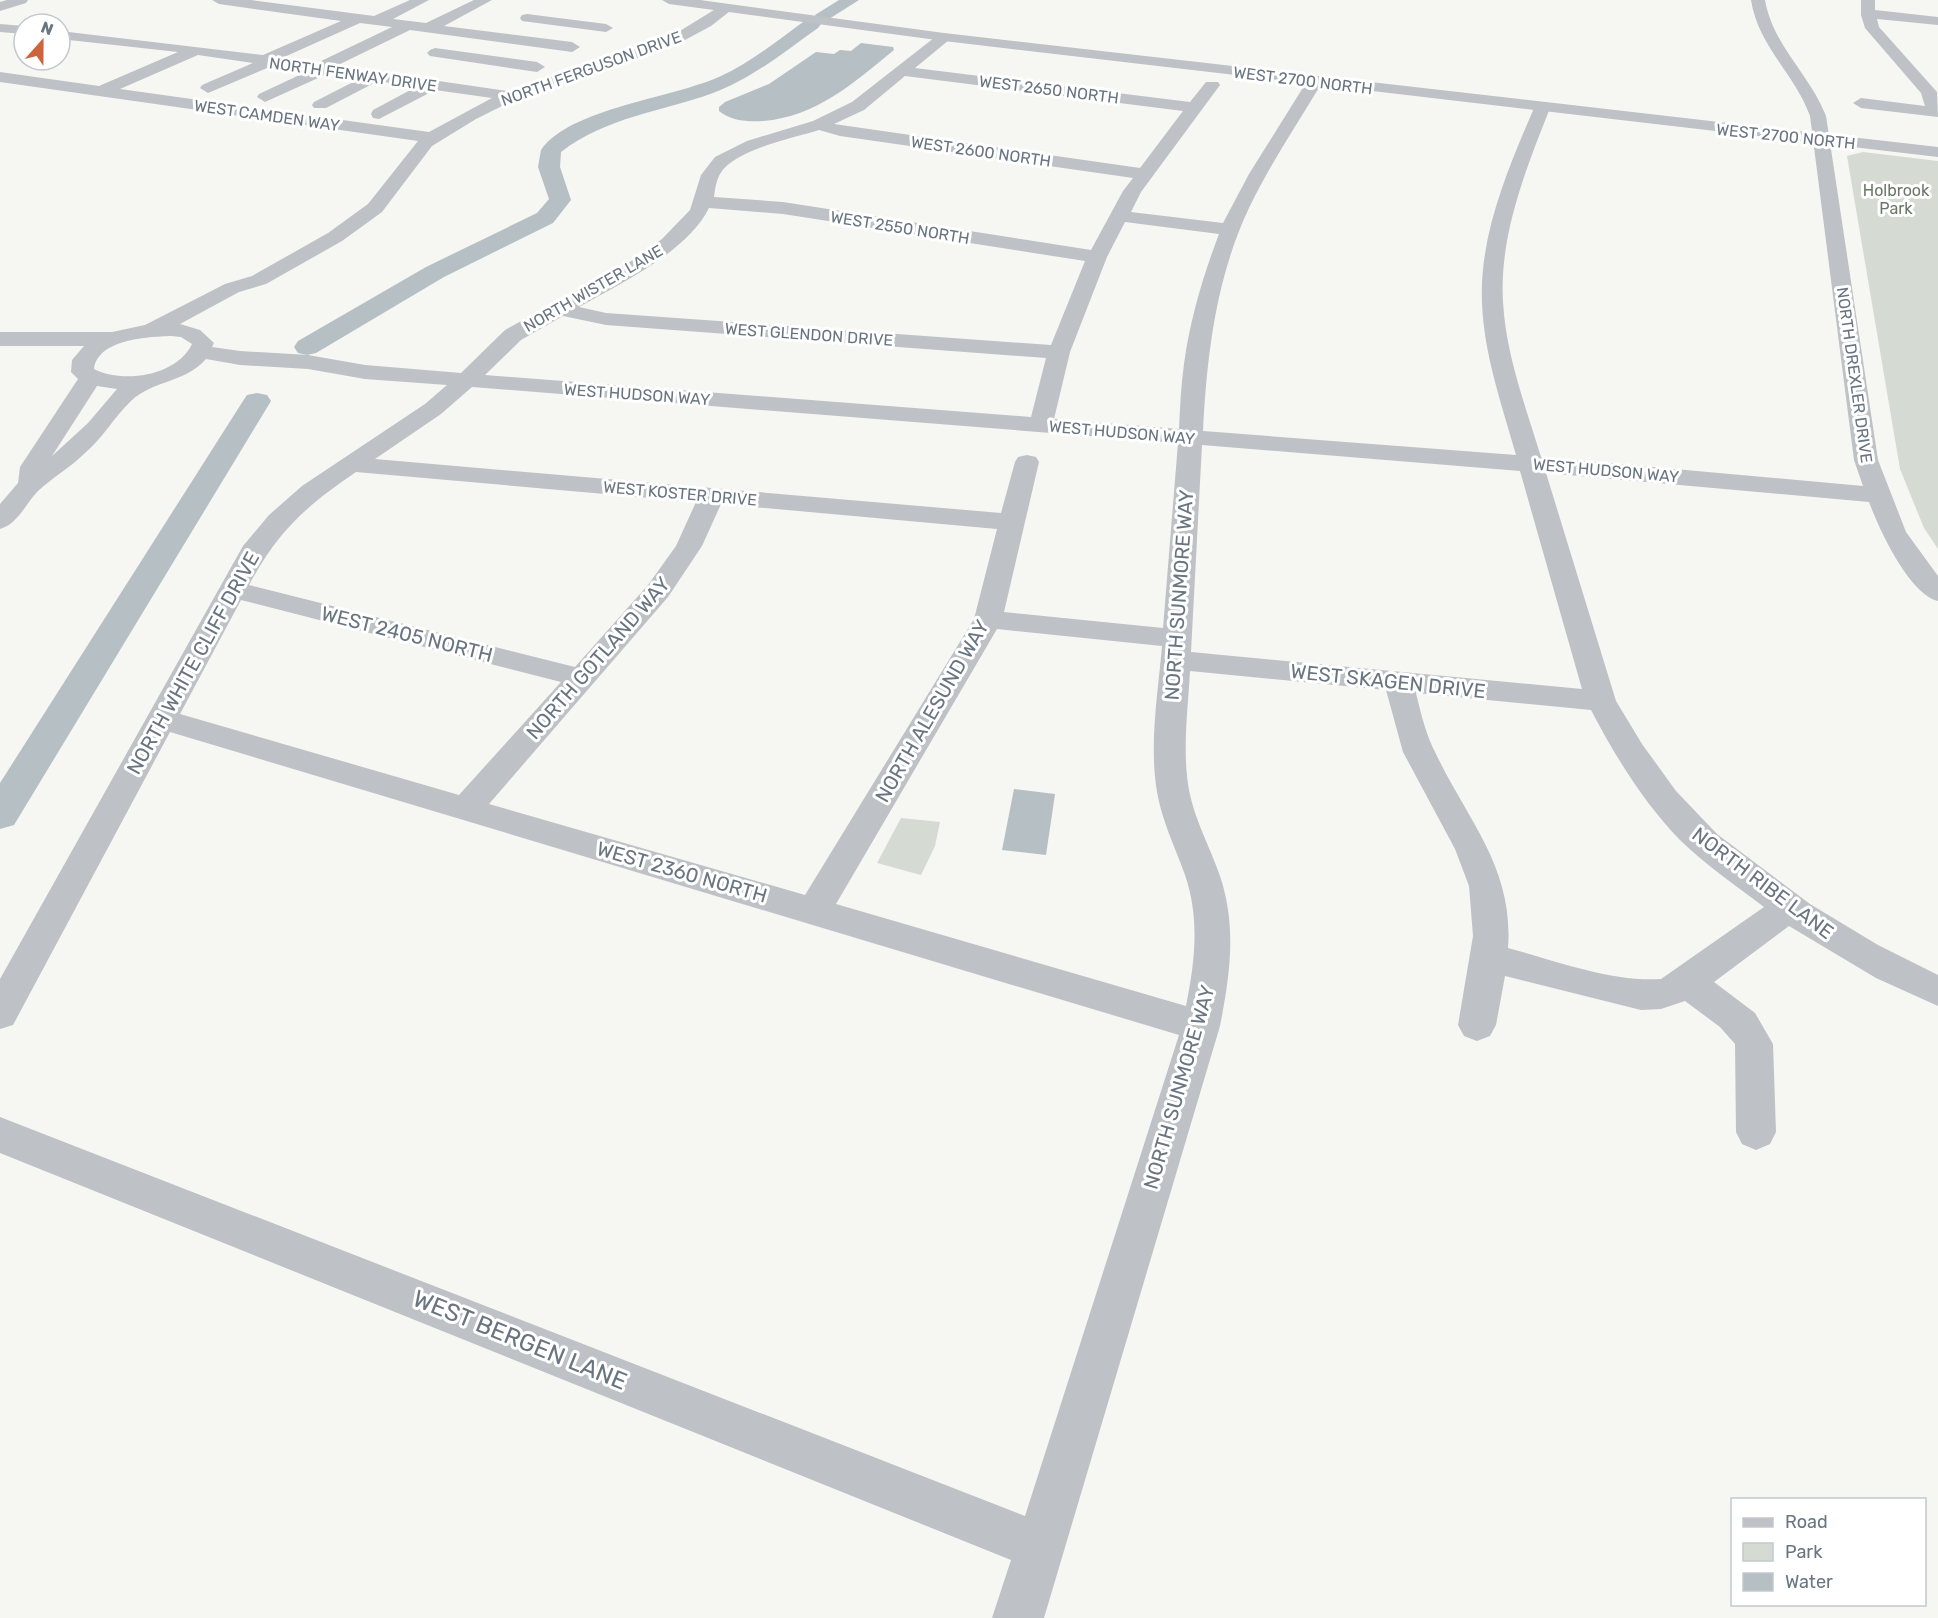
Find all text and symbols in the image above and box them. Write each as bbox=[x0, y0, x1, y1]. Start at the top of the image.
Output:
north arrow bbox=[12, 12, 72, 72]
text: N bbox=[38, 18, 56, 39]
street label: NORTH FERGUSON DRIVE bbox=[498, 27, 684, 110]
street label: NORTH FENWAY DRIVE bbox=[268, 53, 438, 96]
street label: WEST 2700 NORTH bbox=[1232, 63, 1374, 98]
street label: WEST 2650 NORTH bbox=[978, 71, 1120, 108]
street label: WEST CAMDEN WAY bbox=[193, 96, 341, 135]
street label: WEST 2700 NORTH bbox=[1715, 120, 1857, 153]
street label: WEST 2600 NORTH bbox=[910, 132, 1052, 171]
park label: Holbrook Park bbox=[1863, 181, 1930, 218]
street label: WEST 2550 NORTH bbox=[829, 207, 971, 248]
street label: NORTH WISTER LANE bbox=[520, 241, 666, 336]
street label: NORTH DREXLER DRIVE bbox=[1833, 286, 1876, 464]
street label: WEST GLENDON DRIVE bbox=[724, 319, 894, 350]
street label: WEST HUDSON WAY bbox=[563, 380, 711, 409]
street label: WEST HUDSON WAY bbox=[1048, 417, 1196, 448]
street label: WEST HUDSON WAY bbox=[1532, 455, 1680, 486]
street label: WEST KOSTER DRIVE bbox=[602, 477, 758, 510]
street label: NORTH SUNMORE WAY bbox=[1160, 489, 1198, 701]
street label: NORTH WHITE CLIFF DRIVE bbox=[122, 548, 264, 778]
street label: NORTH GOTLAND WAY bbox=[521, 572, 675, 744]
street label: WEST 2405 NORTH bbox=[319, 601, 495, 667]
street label: NORTH ALESUND WAY bbox=[870, 616, 994, 806]
street label: WEST SKAGEN DRIVE bbox=[1289, 659, 1487, 703]
street label: NORTH RIBE LANE bbox=[1688, 822, 1838, 944]
street label: WEST 2360 NORTH bbox=[594, 836, 770, 908]
street label: NORTH SUNMORE WAY bbox=[1138, 982, 1220, 1192]
street label: WEST BERGEN LANE bbox=[409, 1284, 631, 1396]
legend bbox=[1731, 1498, 1926, 1606]
text: Road bbox=[1785, 1511, 1828, 1533]
text: Park bbox=[1785, 1541, 1823, 1563]
text: Water bbox=[1785, 1571, 1833, 1593]

